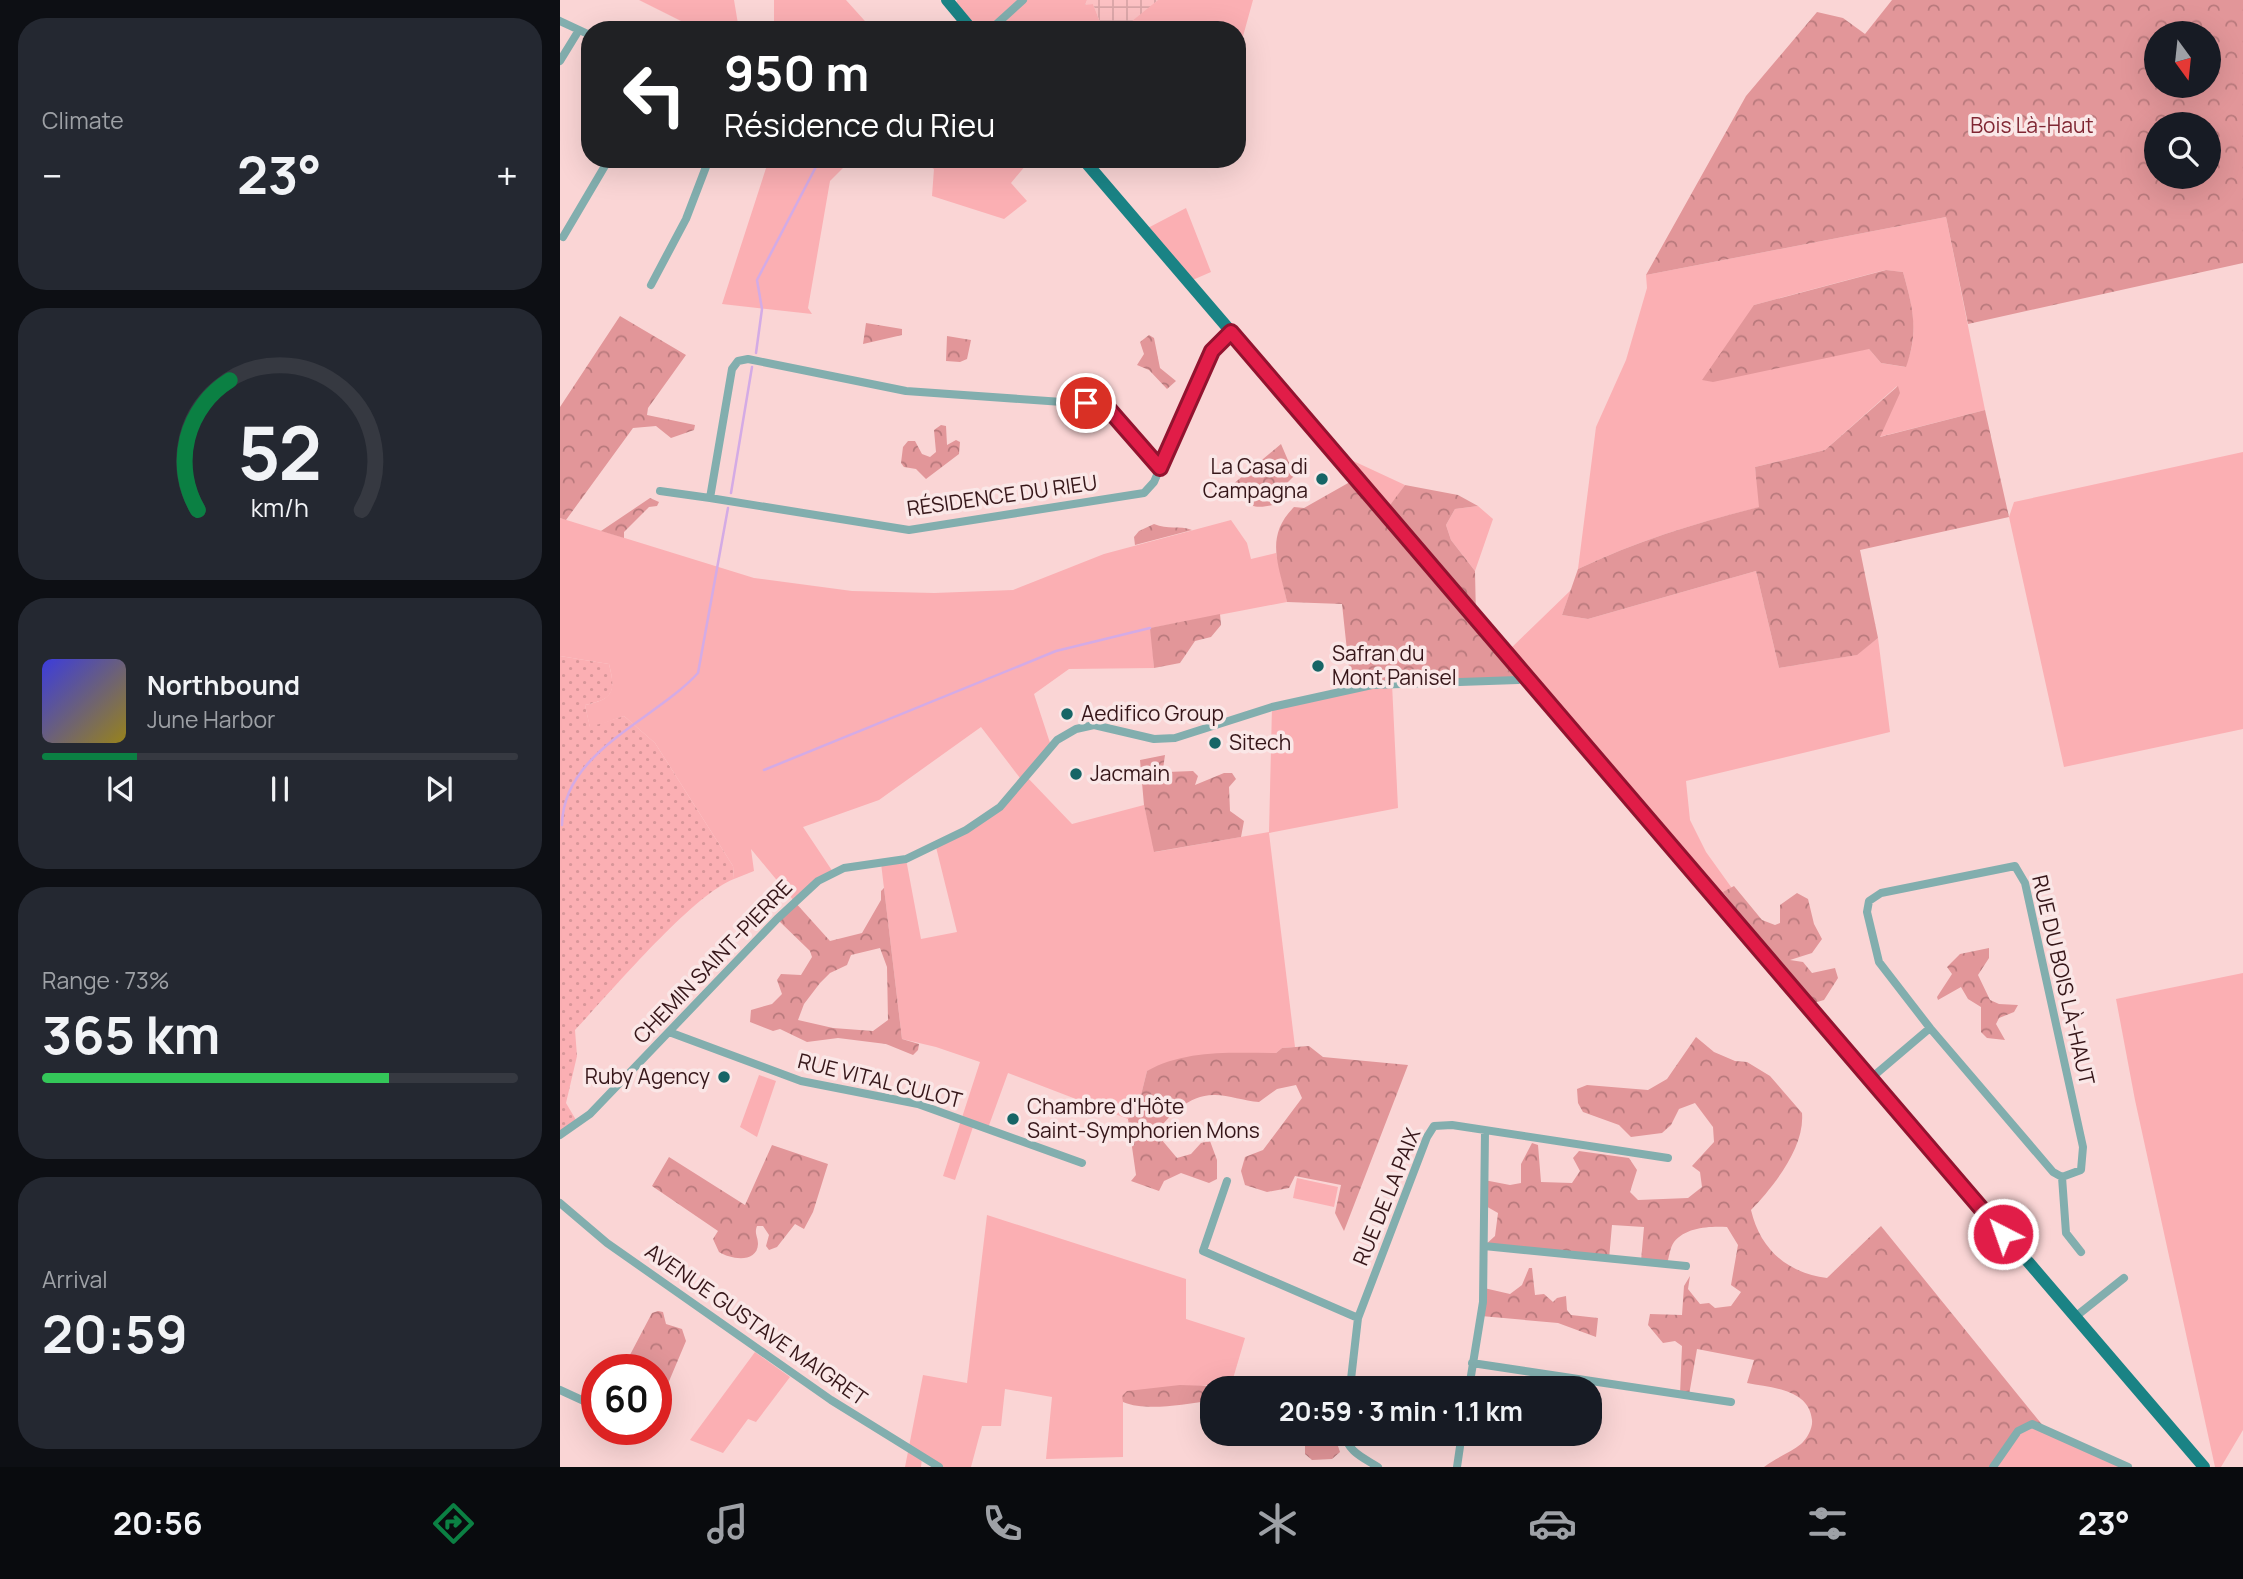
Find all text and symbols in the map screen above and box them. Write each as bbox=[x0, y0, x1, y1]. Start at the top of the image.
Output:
north arrow bbox=[2144, 21, 2221, 98]
map controls bbox=[2144, 21, 2221, 189]
text: 950 m bbox=[724, 39, 869, 106]
icon: left bbox=[609, 49, 700, 140]
text: Résidence du Rieu bbox=[724, 103, 995, 147]
text: Climate bbox=[42, 104, 124, 136]
park label: Bois Là-Haut bbox=[1970, 111, 2094, 139]
button: search bbox=[2144, 112, 2221, 189]
text: 23° bbox=[237, 139, 322, 210]
text: − bbox=[42, 149, 63, 201]
text: + bbox=[496, 149, 518, 201]
pin bbox=[1056, 373, 1116, 433]
icon: arrive bbox=[1067, 384, 1105, 422]
text: 52 bbox=[238, 402, 322, 502]
place label: La Casa di Campagna bbox=[1203, 452, 1308, 504]
street label: RÉSIDENCE DU RIEU bbox=[905, 468, 1099, 522]
marker: La Casa di Campagna bbox=[1314, 471, 1330, 487]
text: km/h bbox=[251, 489, 309, 524]
place label: Safran du Mont Panisel bbox=[1332, 639, 1457, 691]
marker: Safran du Mont Panisel bbox=[1310, 658, 1326, 674]
text: Northbound bbox=[147, 667, 300, 703]
place label: Aedifico Group bbox=[1081, 699, 1224, 727]
text: June Harbor bbox=[147, 703, 275, 735]
marker: Aedifico Group bbox=[1059, 706, 1075, 722]
place label: Sitech bbox=[1229, 728, 1291, 756]
marker: Sitech bbox=[1207, 735, 1223, 751]
place label: Jacmain bbox=[1090, 759, 1170, 787]
marker: Jacmain bbox=[1068, 766, 1084, 782]
icon: previous bbox=[102, 770, 140, 808]
icon: pause bbox=[261, 770, 299, 808]
icon: next bbox=[420, 770, 458, 808]
street label: RUE DU BOIS LÀ-HAUT bbox=[2026, 872, 2102, 1088]
street label: CHEMIN SAINT-PIERRE bbox=[627, 873, 798, 1049]
text: Range · 73% bbox=[42, 964, 169, 996]
text: 365 km bbox=[42, 999, 220, 1070]
street label: RUE VITAL CULOT bbox=[795, 1046, 966, 1114]
place label: Ruby Agency bbox=[585, 1062, 710, 1090]
marker: Ruby Agency bbox=[716, 1069, 732, 1085]
place label: Chambre d'Hôte Saint-Symphorien Mons bbox=[1027, 1092, 1260, 1144]
marker: Chambre d'Hôte Saint-Symphorien Mons bbox=[1005, 1111, 1021, 1127]
street label: RUE DE LA PAIX bbox=[1346, 1124, 1426, 1269]
position arrow bbox=[1966, 1197, 2040, 1271]
street label: AVENUE GUSTAVE MAIGRET bbox=[640, 1237, 873, 1412]
text: Arrival bbox=[42, 1263, 108, 1295]
text: 20:59 bbox=[42, 1298, 188, 1369]
speed limit sign: 60 bbox=[581, 1354, 672, 1445]
text: 20:59 · 3 min · 1.1 km bbox=[1279, 1393, 1523, 1429]
icon: directions bbox=[429, 1499, 478, 1548]
icon: music bbox=[703, 1499, 752, 1548]
icon: phone bbox=[978, 1499, 1027, 1548]
icon: climate bbox=[1253, 1499, 1302, 1548]
icon: car bbox=[1528, 1499, 1577, 1548]
icon: filters bbox=[1803, 1499, 1852, 1548]
text: 20:56 bbox=[113, 1501, 203, 1545]
text: 23° bbox=[2078, 1501, 2130, 1545]

